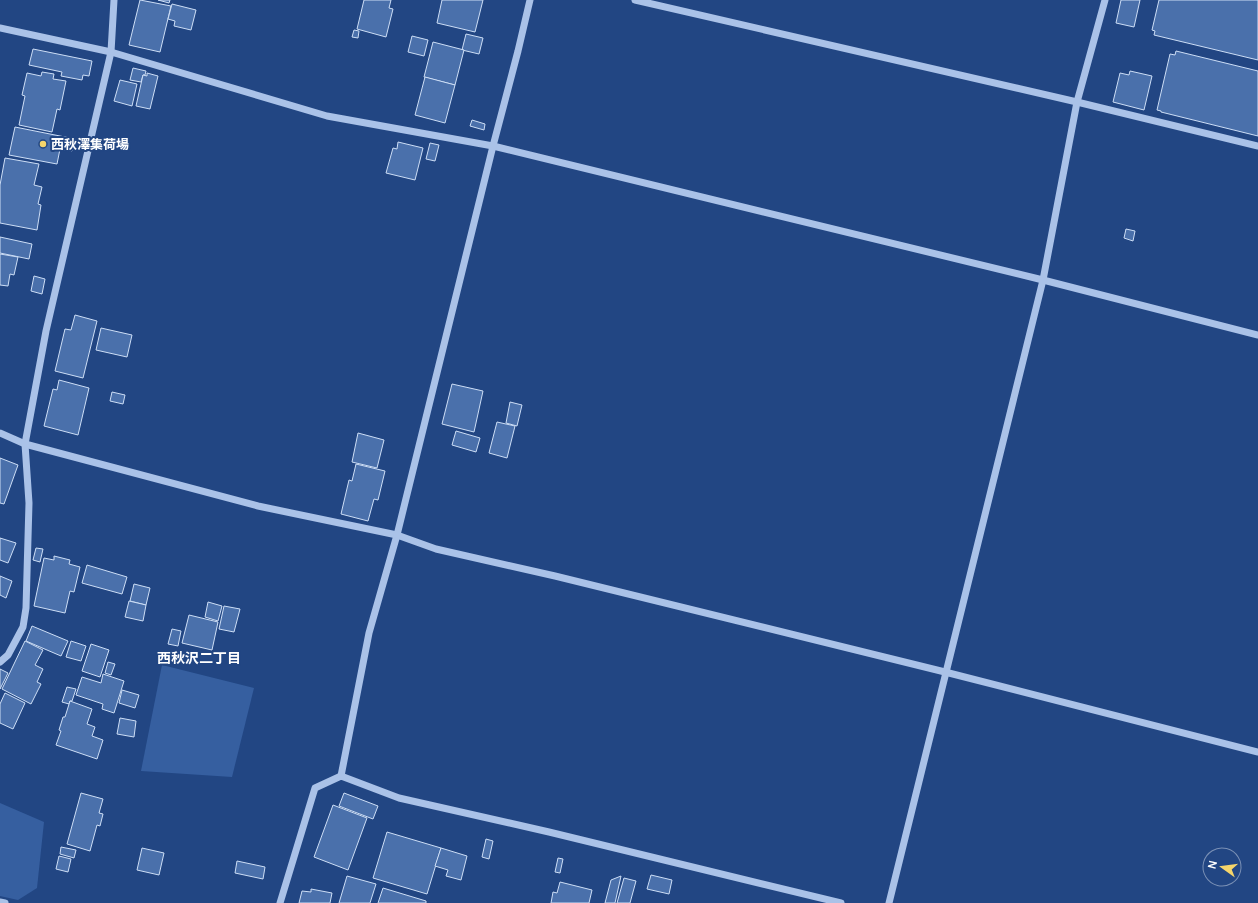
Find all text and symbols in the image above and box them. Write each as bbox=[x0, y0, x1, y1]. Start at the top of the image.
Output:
place label: 西秋澤集荷場 bbox=[51, 135, 129, 153]
marker: 西秋澤集荷場 bbox=[38, 139, 48, 149]
district label: 西秋沢二丁目 bbox=[157, 648, 241, 667]
north arrow bbox=[1202, 847, 1242, 887]
text: N bbox=[1204, 859, 1220, 870]

